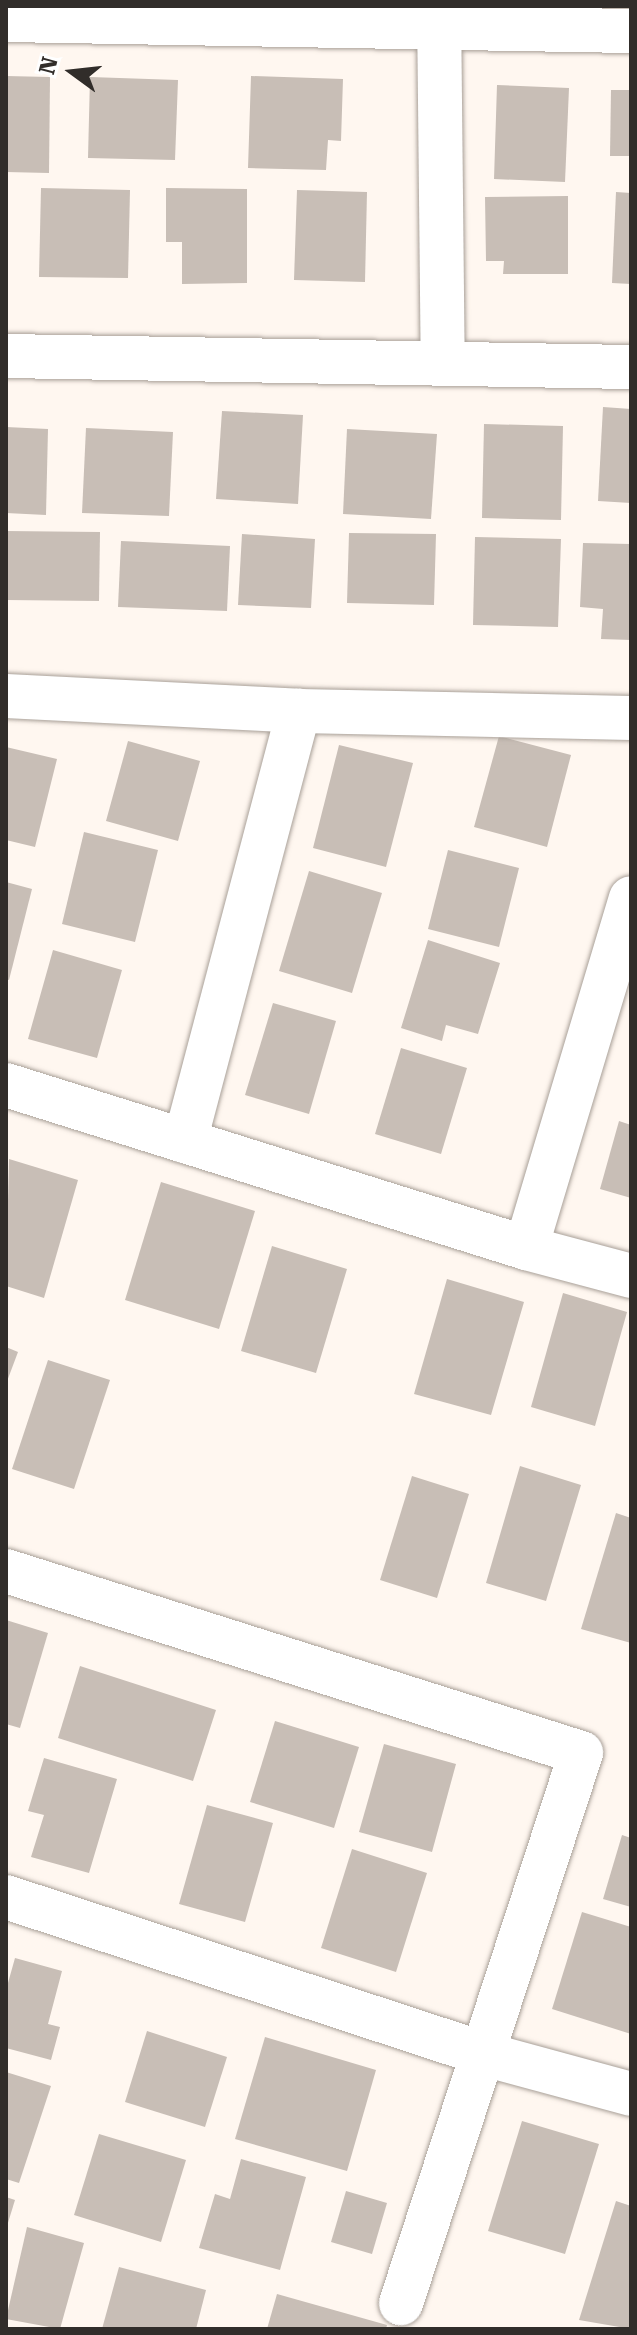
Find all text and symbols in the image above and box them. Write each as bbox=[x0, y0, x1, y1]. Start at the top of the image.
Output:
north arrow bbox=[32, 32, 112, 112]
text: N bbox=[34, 54, 63, 77]

